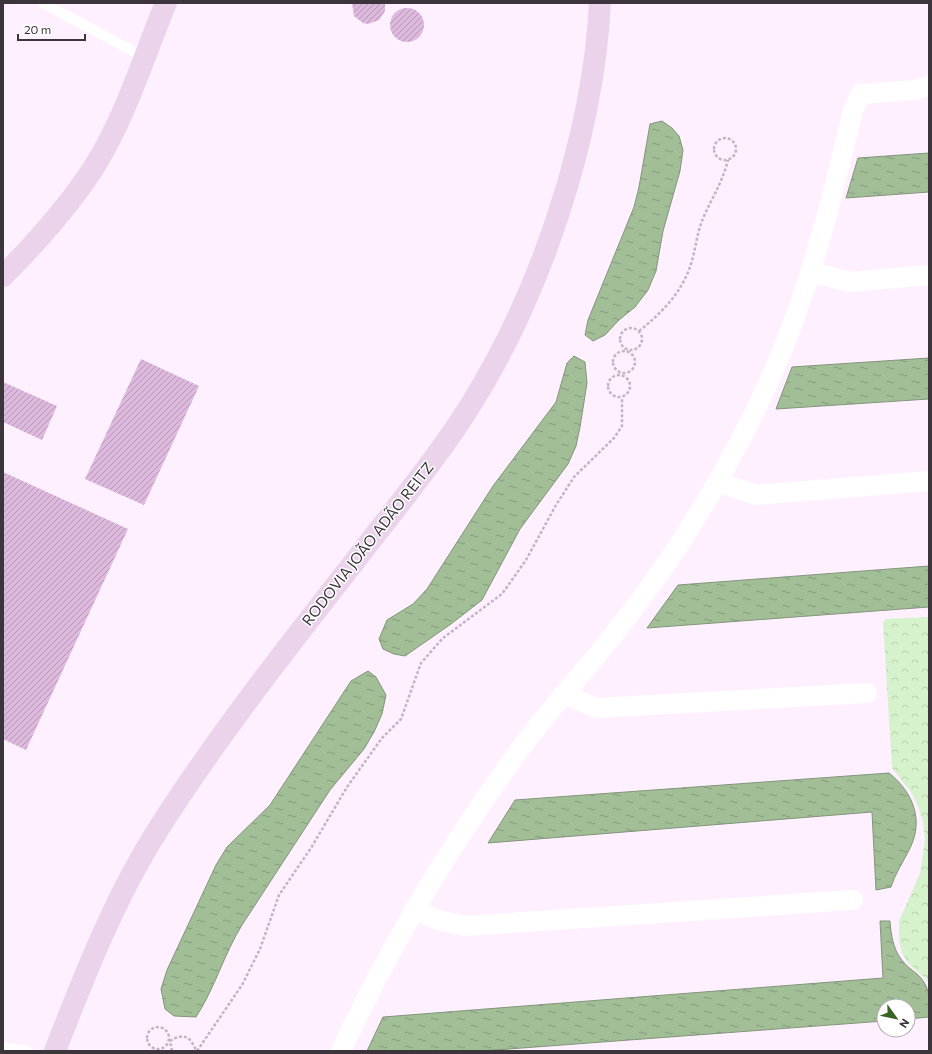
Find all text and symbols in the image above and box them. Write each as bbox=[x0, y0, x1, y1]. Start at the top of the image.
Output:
scale bar bbox=[18, 16, 85, 42]
text: 20 m bbox=[24, 22, 51, 36]
street label: RODOVIA JOÃO ADÃO REITZ bbox=[298, 458, 437, 629]
north arrow bbox=[876, 998, 916, 1038]
text: N bbox=[897, 1017, 913, 1031]

